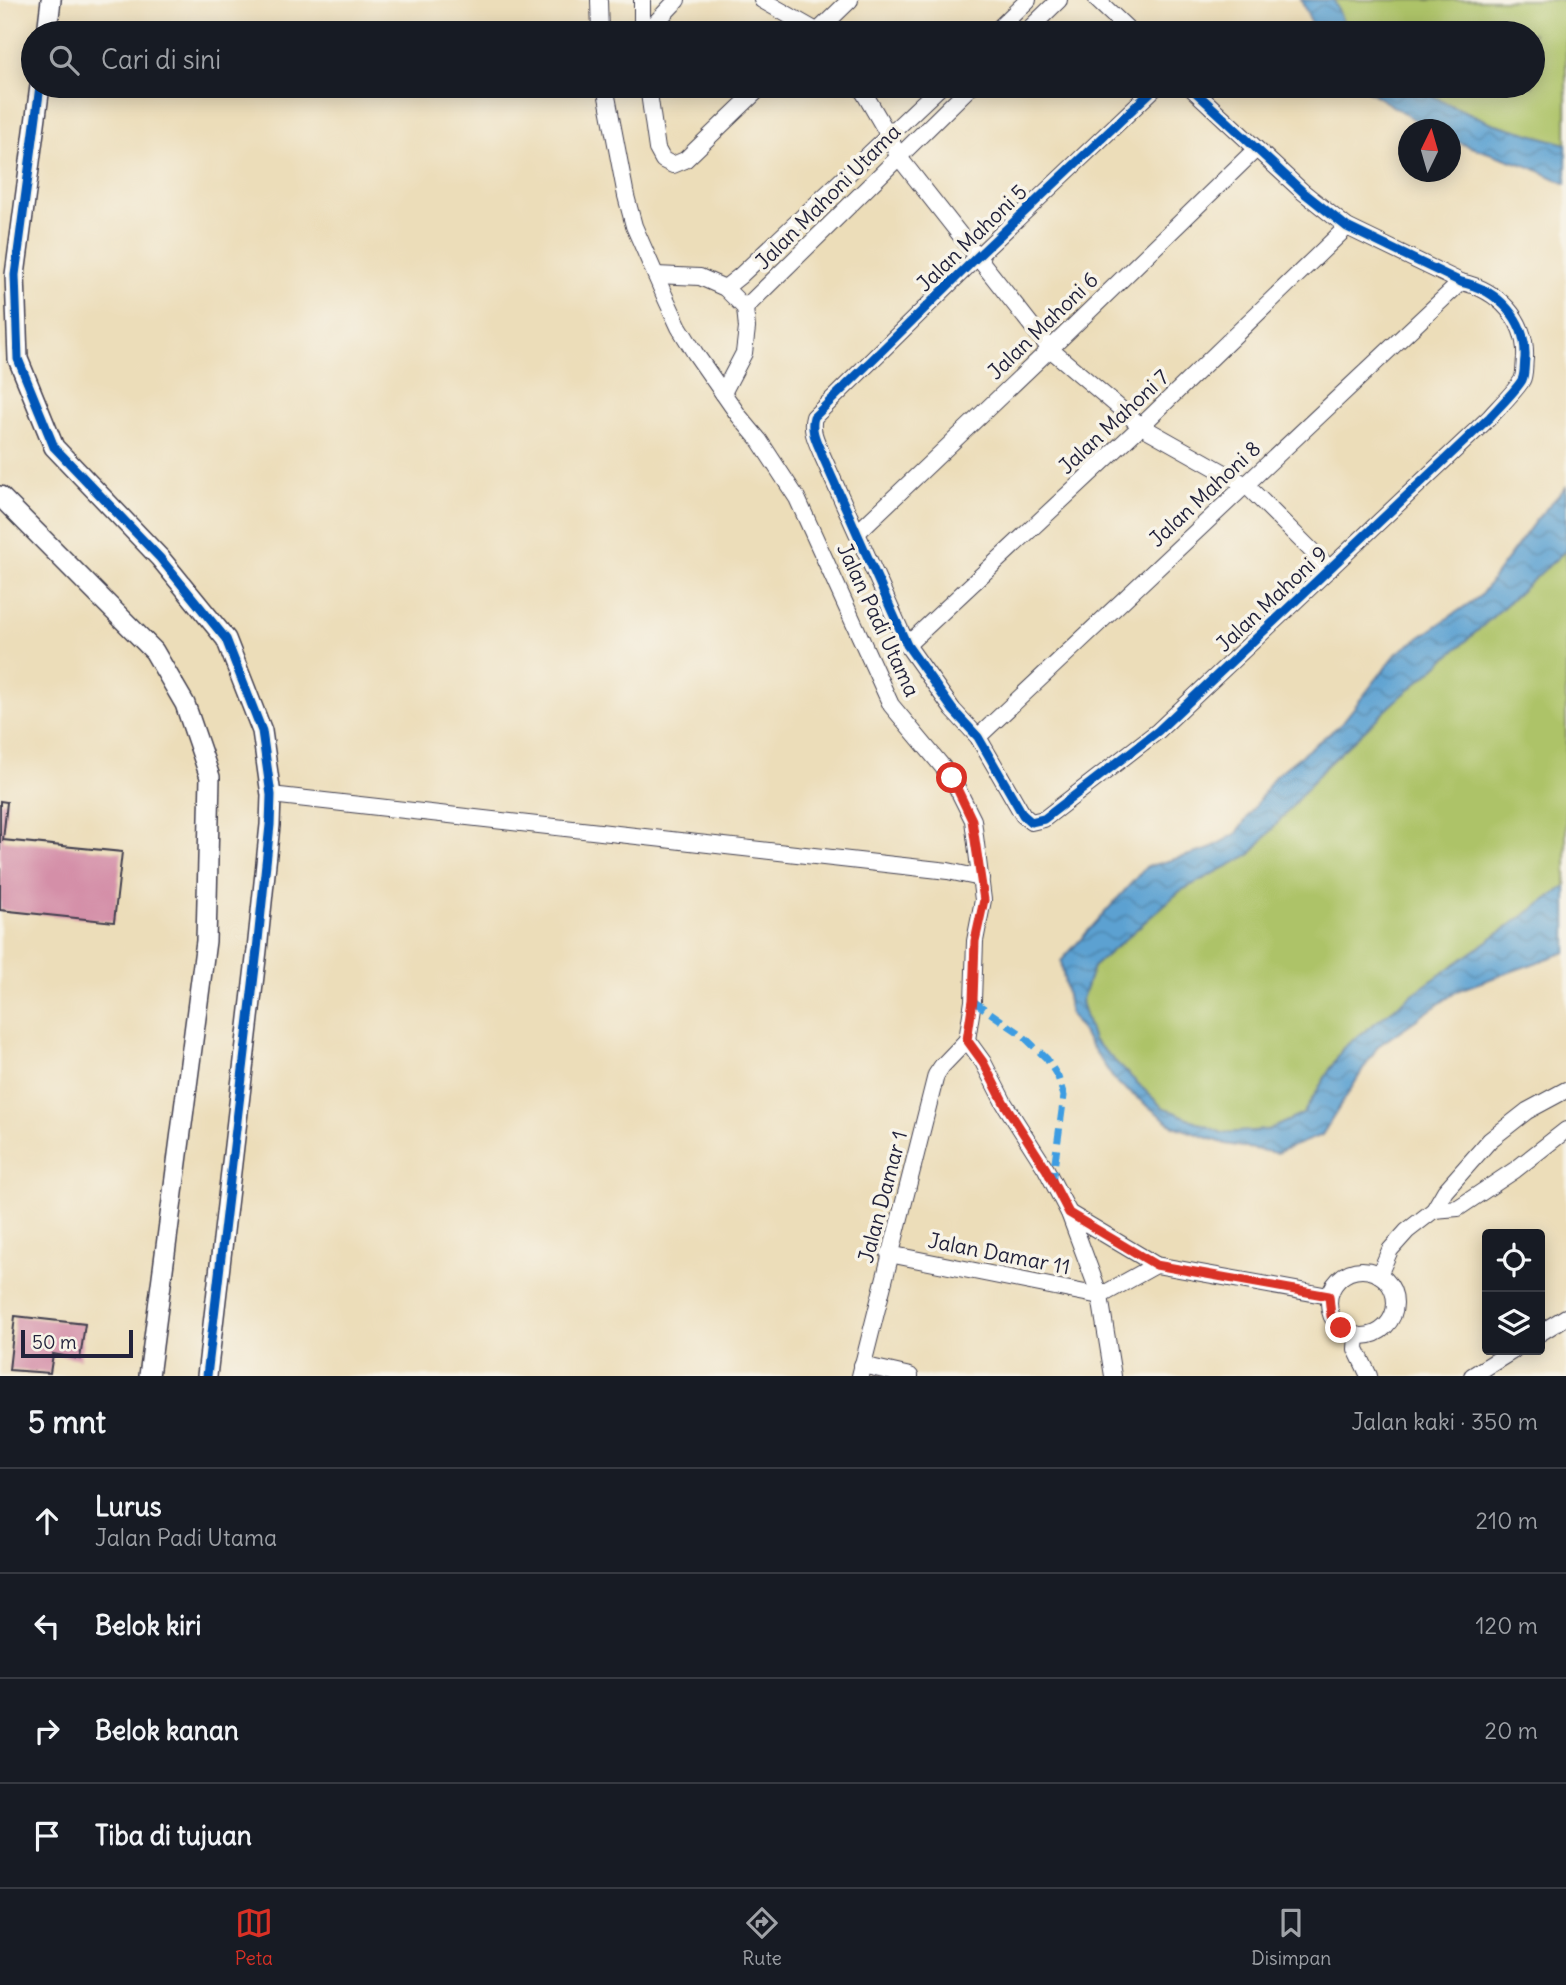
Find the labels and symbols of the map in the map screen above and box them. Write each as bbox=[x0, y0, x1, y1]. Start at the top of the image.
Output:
street label: Jalan Mahoni Utama bbox=[749, 118, 906, 275]
north arrow bbox=[1398, 119, 1461, 182]
street label: Jalan Mahoni 5 bbox=[911, 178, 1033, 297]
street label: Jalan Mahoni 6 bbox=[982, 266, 1104, 385]
street label: Jalan Mahoni 7 bbox=[1053, 364, 1175, 480]
street label: Jalan Mahoni 8 bbox=[1143, 435, 1266, 552]
street label: Jalan Padi Utama bbox=[831, 539, 926, 701]
street label: Jalan Mahoni 9 bbox=[1210, 540, 1333, 657]
route start bbox=[936, 762, 967, 793]
street label: Jalan Damar 1 bbox=[852, 1128, 913, 1266]
street label: Jalan Damar 11 bbox=[926, 1227, 1072, 1280]
route end bbox=[1325, 1312, 1356, 1343]
scale bar bbox=[21, 1327, 133, 1359]

